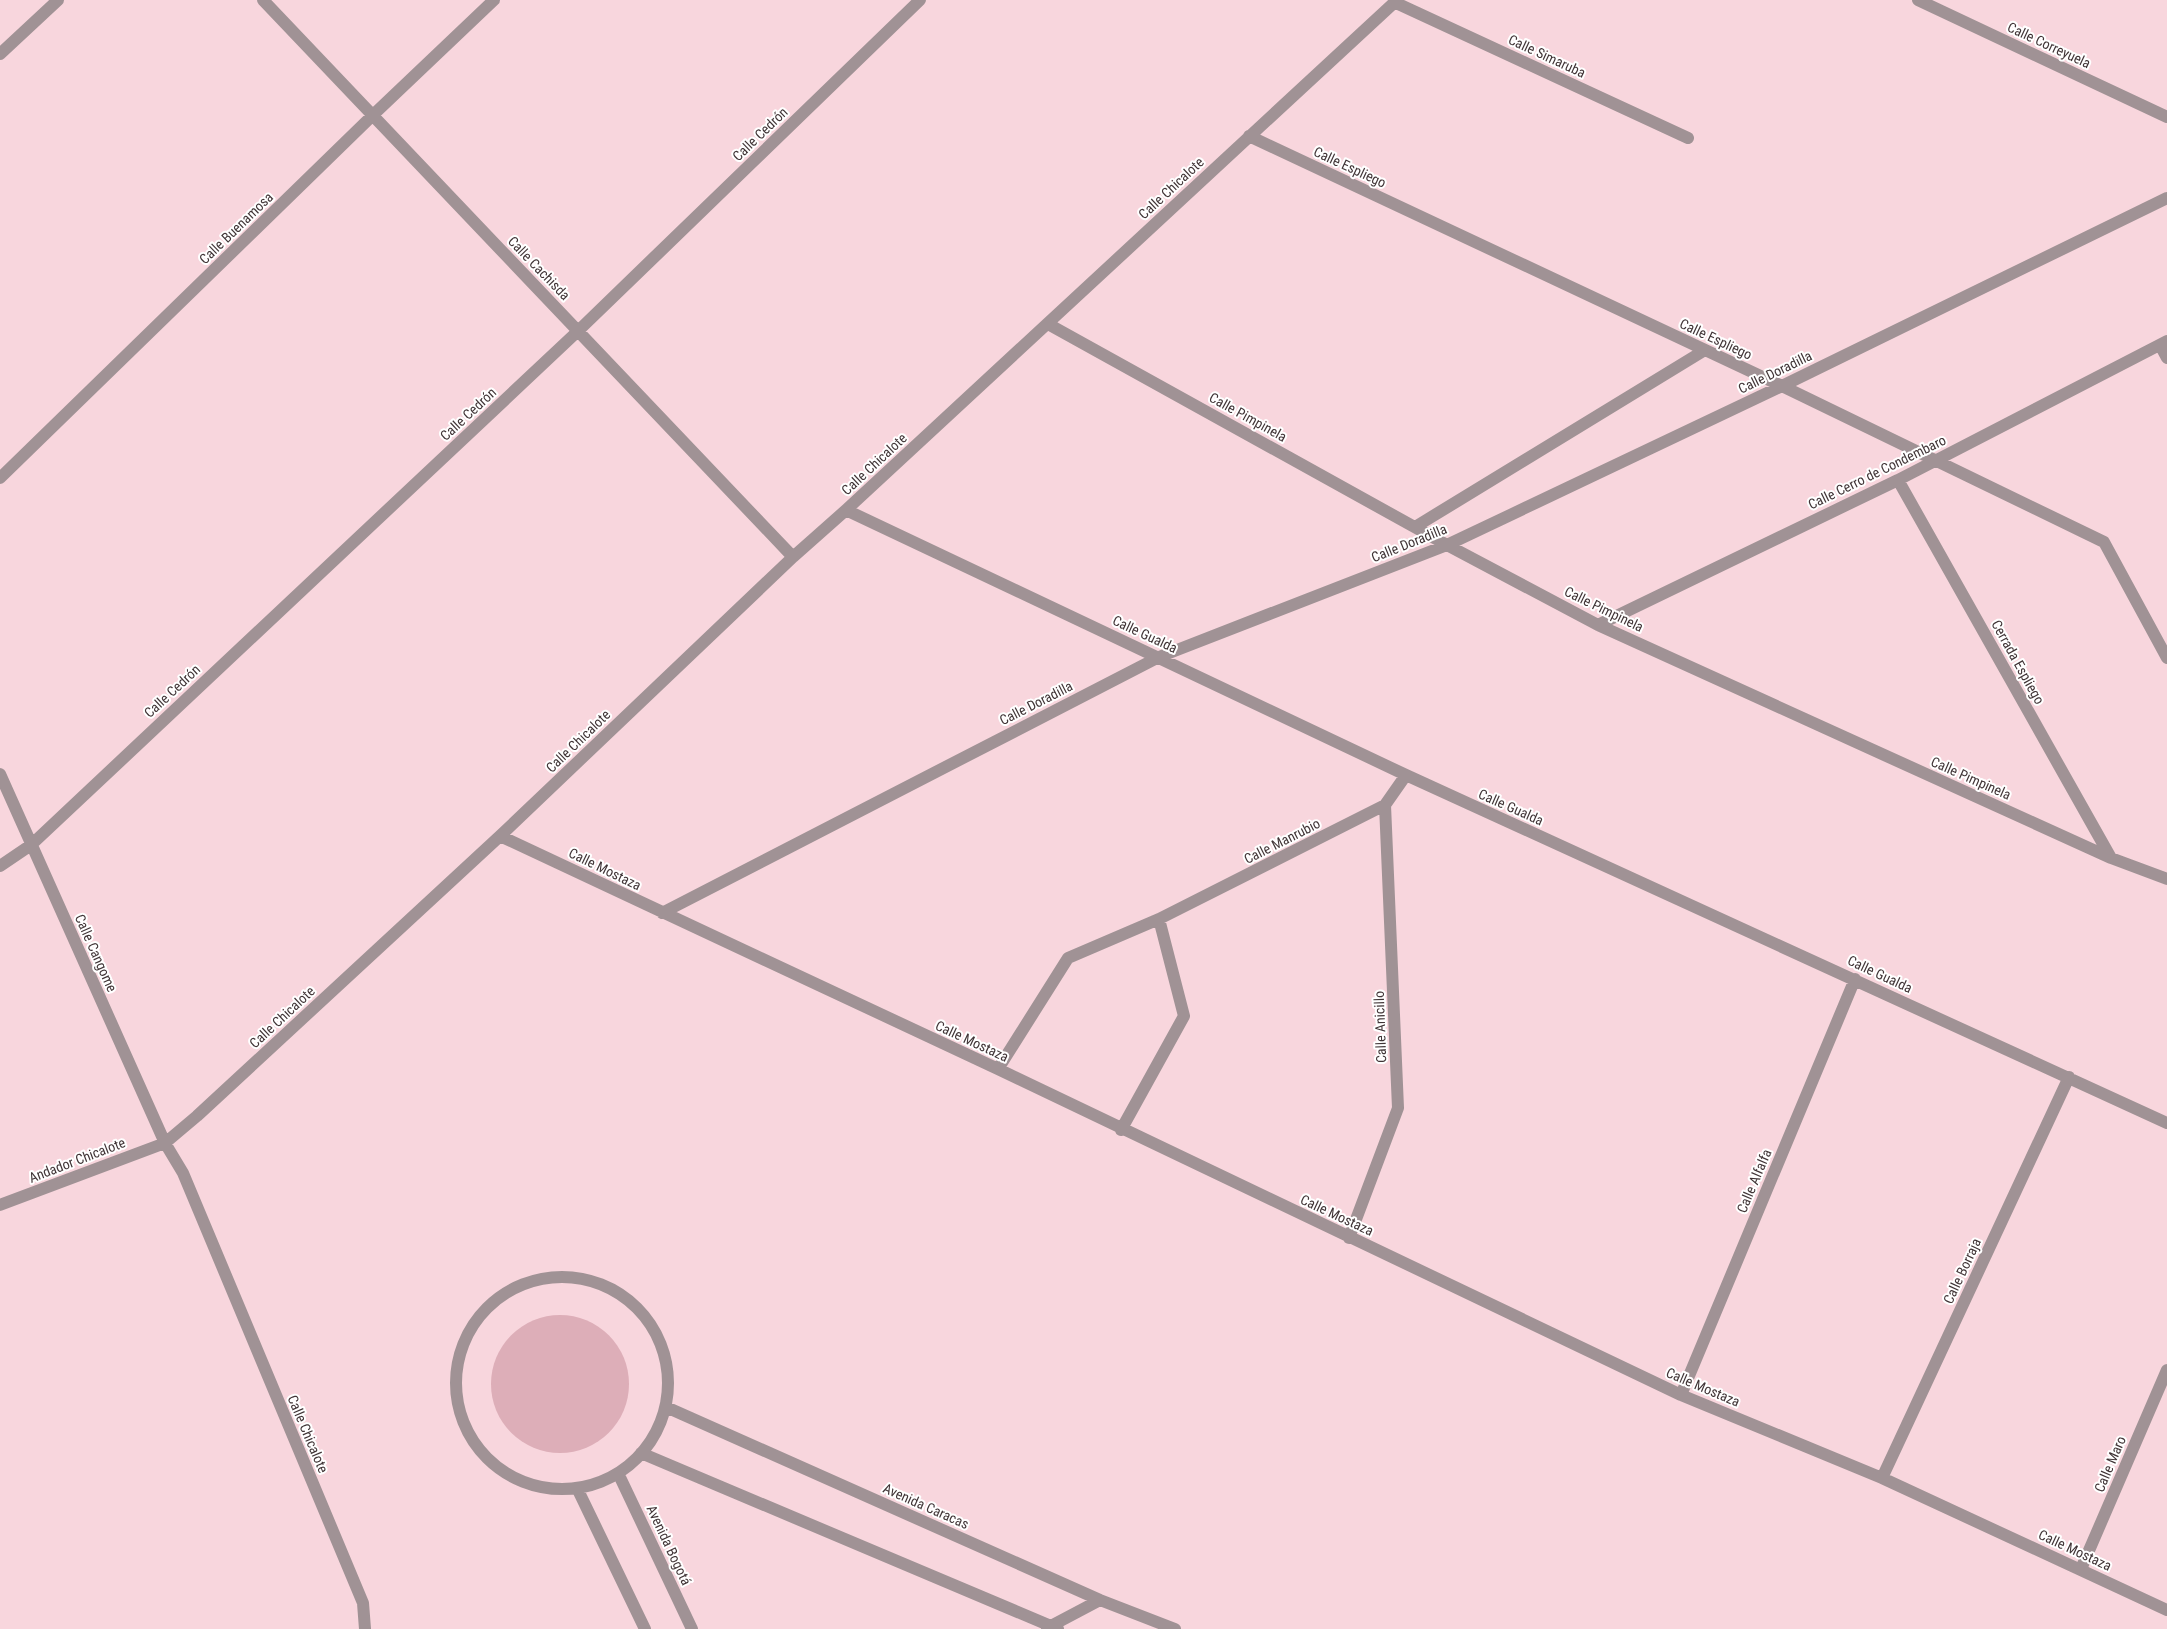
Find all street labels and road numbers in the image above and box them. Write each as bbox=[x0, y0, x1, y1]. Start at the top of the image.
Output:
street label: Calle Correyuela bbox=[2005, 19, 2093, 71]
street label: Calle Simaruba bbox=[1506, 31, 1588, 81]
street label: Calle Cedrón bbox=[729, 104, 791, 164]
street label: Calle Espliego bbox=[1311, 143, 1389, 191]
street label: Calle Chicalote bbox=[1135, 154, 1207, 222]
street label: Calle Buenamosa bbox=[196, 189, 276, 267]
street label: Calle Cachisda bbox=[505, 233, 573, 303]
street label: Calle Espliego bbox=[1677, 315, 1755, 363]
street label: Calle Doradilla bbox=[1736, 347, 1814, 397]
street label: Calle Cedrón bbox=[437, 384, 499, 444]
street label: Calle Pimpinela bbox=[1207, 389, 1289, 445]
street label: Calle Chicalote bbox=[838, 430, 910, 498]
street label: Calle Cerro de Condembaro bbox=[1806, 432, 1948, 512]
street label: Calle Doradilla bbox=[1369, 521, 1449, 565]
street label: Calle Pimpinela bbox=[1562, 583, 1646, 635]
street label: Calle Gualda bbox=[1110, 612, 1180, 656]
street label: Cerrada Espliego bbox=[1988, 617, 2048, 707]
street label: Calle Cedrón bbox=[141, 661, 203, 721]
street label: Calle Doradilla bbox=[997, 678, 1075, 728]
street label: Calle Chicalote bbox=[543, 706, 614, 776]
street label: Calle Pimpinela bbox=[1929, 753, 2013, 803]
street label: Calle Gualda bbox=[1476, 786, 1546, 828]
street label: Calle Manrubio bbox=[1241, 815, 1323, 867]
street label: Calle Mostaza bbox=[566, 845, 644, 893]
street label: Calle Cangome bbox=[72, 912, 120, 995]
street label: Calle Gualda bbox=[1845, 952, 1915, 996]
street label: Calle Chicalote bbox=[246, 983, 318, 1051]
street label: Calle Anicillo bbox=[1371, 991, 1389, 1063]
street label: Calle Mostaza bbox=[933, 1017, 1011, 1065]
street label: Andador Chicalote bbox=[27, 1134, 128, 1186]
street label: Calle Alfalfa bbox=[1733, 1147, 1775, 1215]
street label: Calle Mostaza bbox=[1298, 1191, 1376, 1239]
street label: Calle Borraja bbox=[1940, 1236, 1984, 1306]
street label: Calle Mostaza bbox=[1664, 1364, 1742, 1410]
street label: Calle Chicalote bbox=[284, 1393, 332, 1476]
street label: Calle Maro bbox=[2091, 1434, 2129, 1494]
street label: Avenida Caracas bbox=[881, 1480, 971, 1532]
street label: Avenida Bogotá bbox=[643, 1502, 695, 1588]
street label: Calle Mostaza bbox=[2036, 1526, 2114, 1574]

